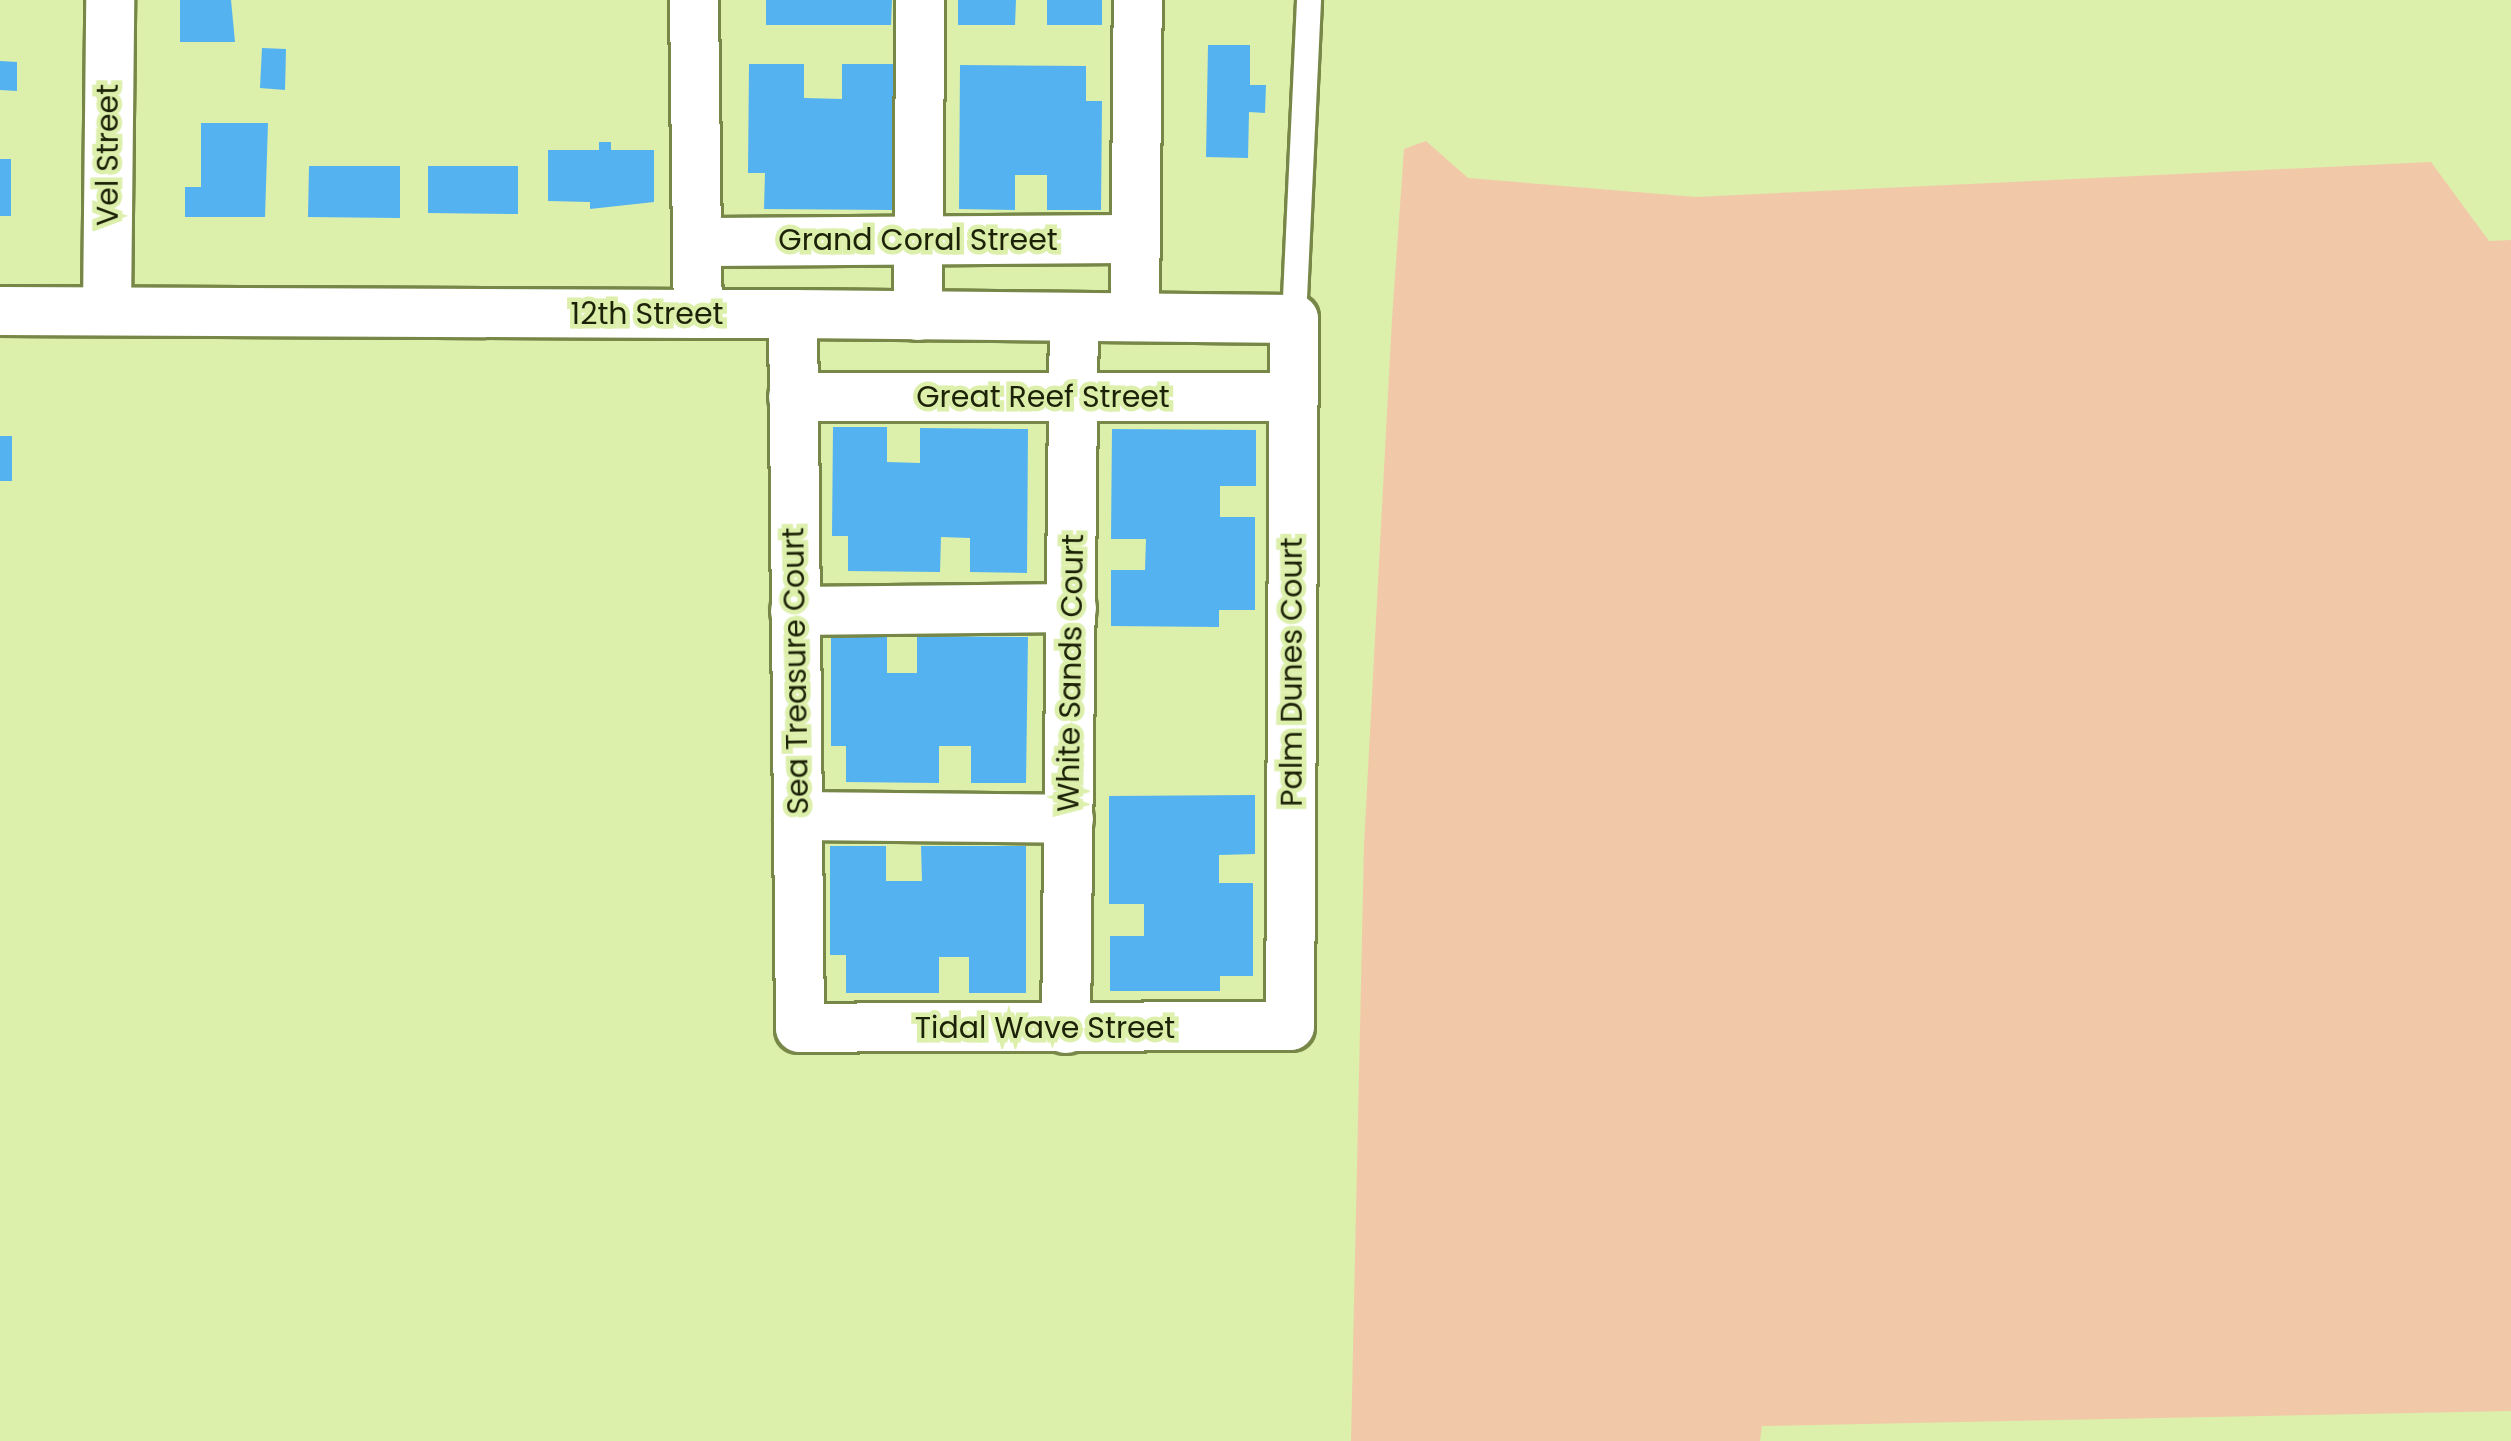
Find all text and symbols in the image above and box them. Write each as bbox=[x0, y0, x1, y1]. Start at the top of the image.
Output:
street label: Vel Street bbox=[90, 84, 126, 226]
street label: Grand Coral Street bbox=[778, 222, 1058, 258]
street label: 12th Street bbox=[571, 296, 723, 332]
street label: Great Reef Street bbox=[916, 379, 1170, 415]
street label: Sea Treasure Court bbox=[775, 527, 817, 815]
street label: White Sands Court bbox=[1051, 534, 1091, 812]
street label: Palm Dunes Court bbox=[1274, 537, 1310, 807]
street label: Tidal Wave Street bbox=[915, 1010, 1175, 1046]

